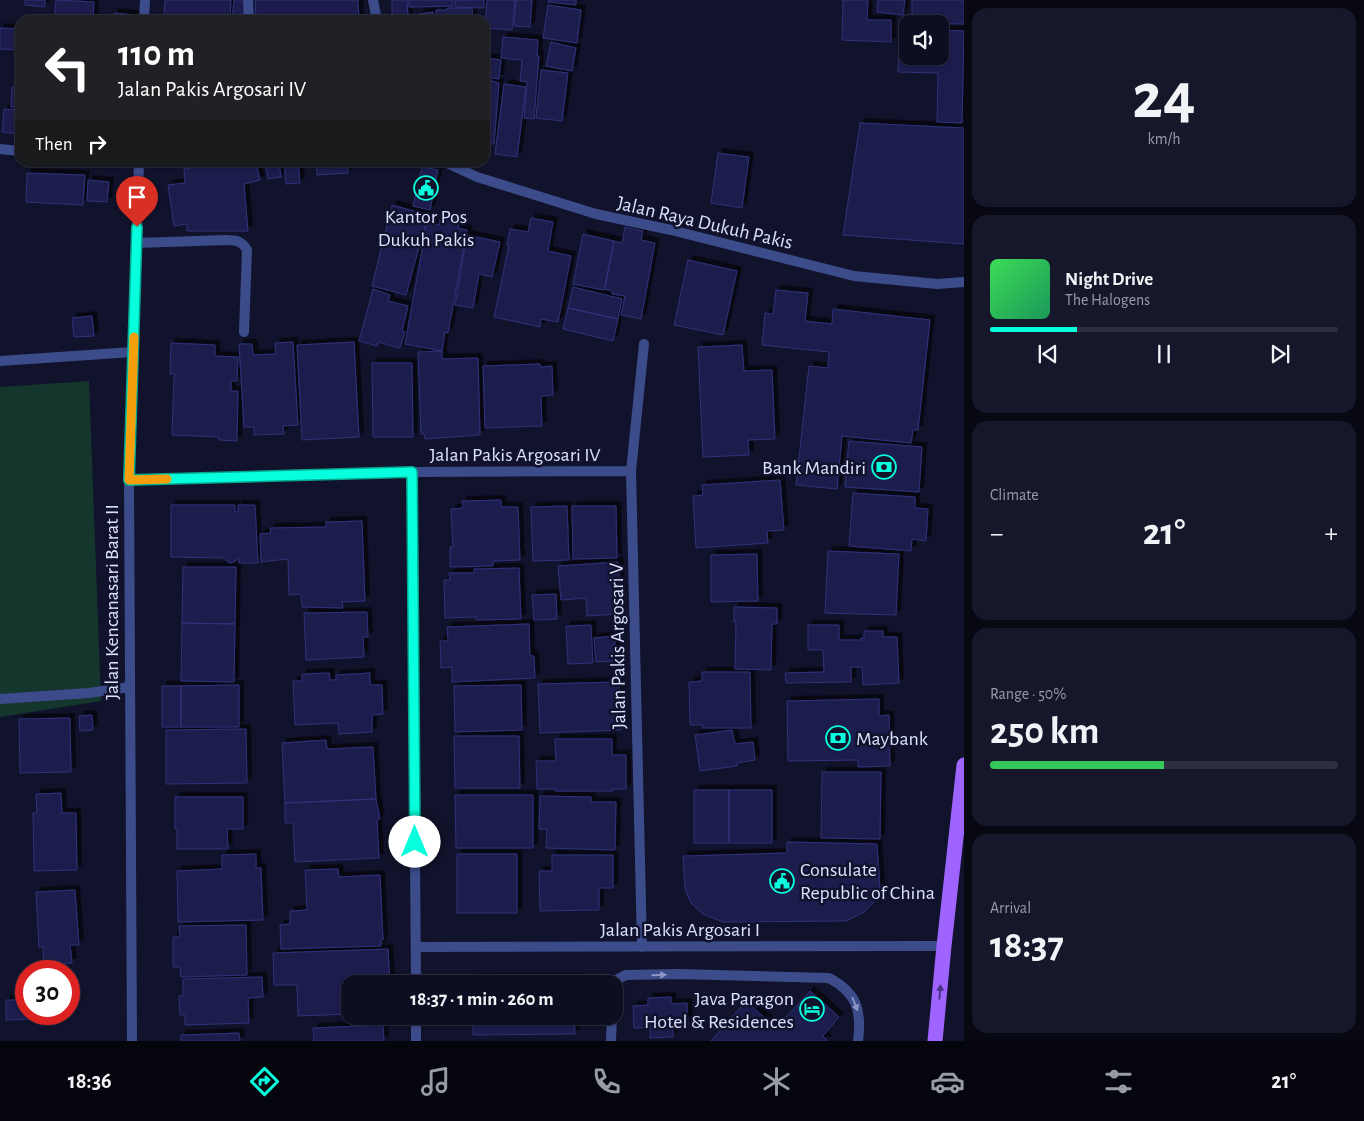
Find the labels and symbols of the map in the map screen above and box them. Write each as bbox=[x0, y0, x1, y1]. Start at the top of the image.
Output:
public building icon: Kantor Pos Dukuh Pakis bbox=[413, 175, 439, 201]
pin bbox=[116, 176, 158, 227]
street label: Jalan Raya Dukuh Pakis bbox=[615, 193, 795, 253]
place label: Kantor Pos Dukuh Pakis bbox=[378, 207, 474, 250]
street label: Jalan Pakis Argosari IV bbox=[429, 445, 601, 465]
bank icon: Bank Mandiri bbox=[871, 454, 897, 480]
place label: Bank Mandiri bbox=[762, 458, 866, 478]
street label: Jalan Kencanasari Barat II bbox=[102, 504, 122, 700]
street label: Jalan Pakis Argosari V bbox=[607, 562, 629, 729]
bank icon: Maybank bbox=[825, 725, 851, 751]
place label: Maybank bbox=[856, 729, 928, 749]
position arrow bbox=[388, 815, 440, 867]
place label: Consulate Republic of China bbox=[800, 860, 935, 903]
public building icon: Consulate Republic of China bbox=[769, 868, 795, 894]
street label: Jalan Pakis Argosari I bbox=[600, 920, 760, 940]
speed limit sign: 30 bbox=[15, 960, 80, 1025]
one-way arrow bbox=[652, 970, 668, 978]
one-way arrow bbox=[936, 984, 944, 1000]
place label: Java Paragon Hotel & Residences bbox=[644, 989, 794, 1032]
hotel icon: Java Paragon Hotel & Residences bbox=[799, 996, 825, 1022]
one-way arrow bbox=[851, 997, 859, 1012]

